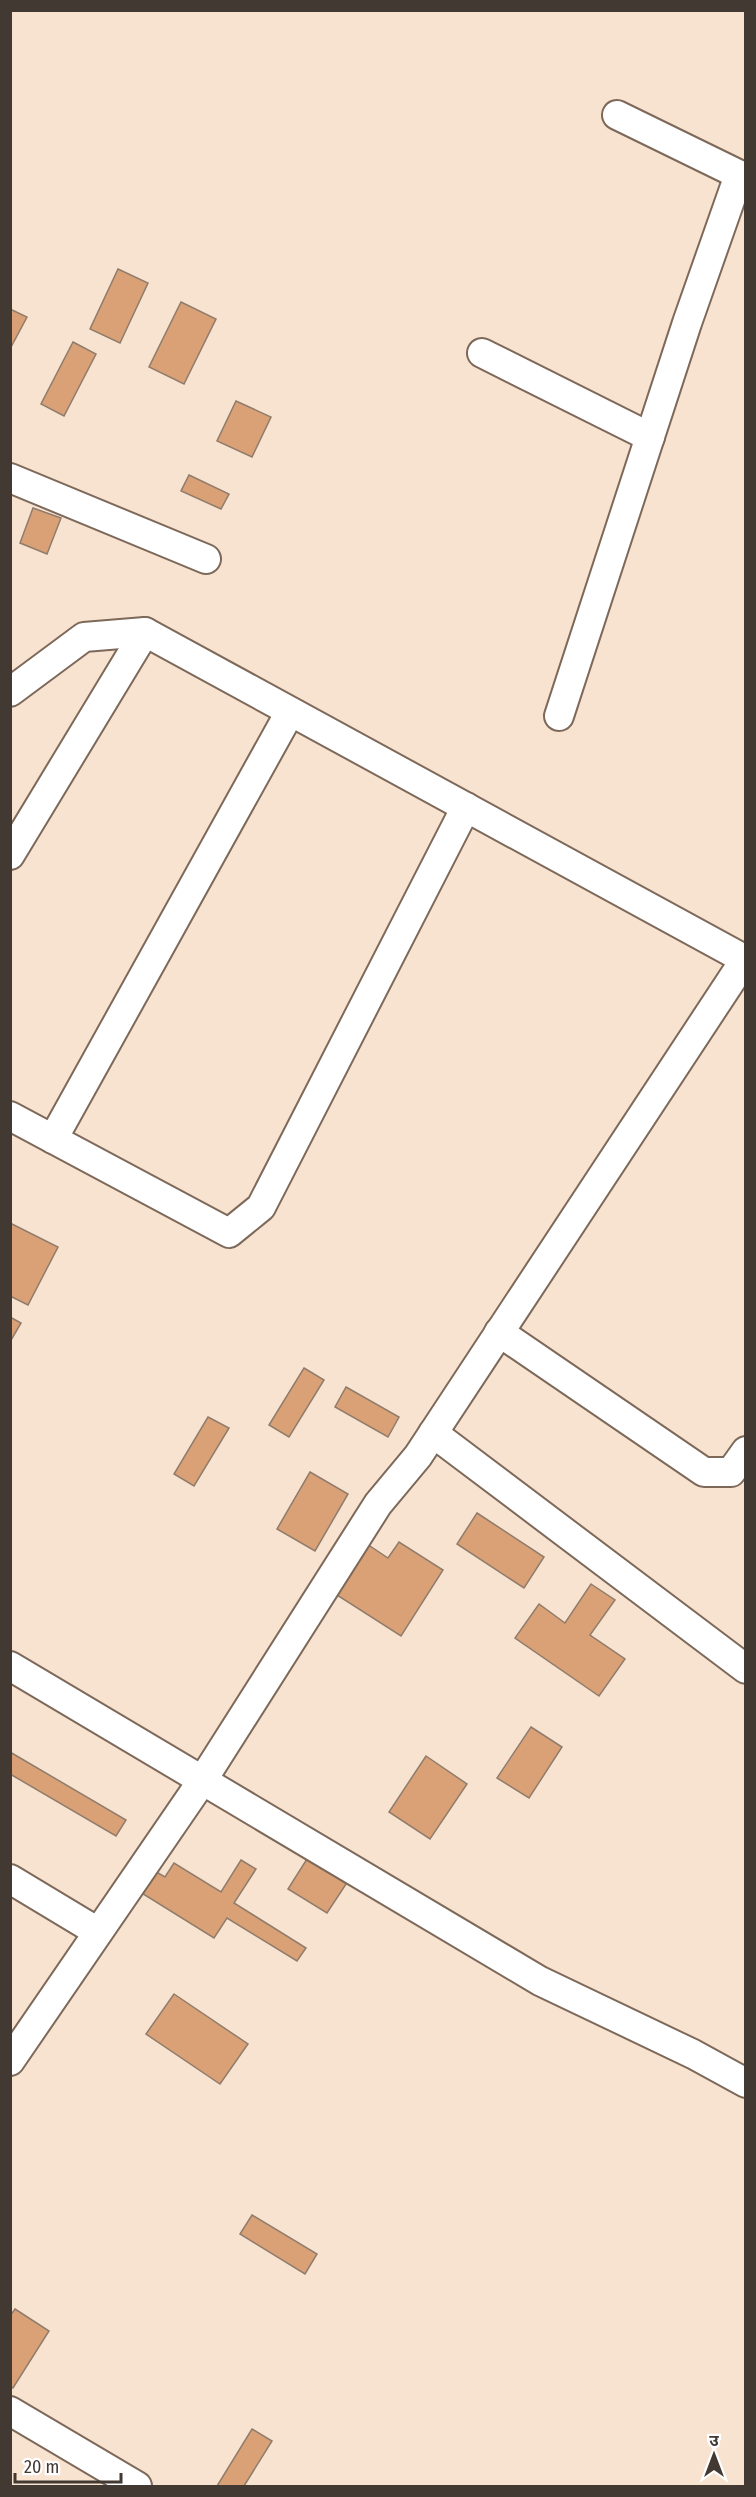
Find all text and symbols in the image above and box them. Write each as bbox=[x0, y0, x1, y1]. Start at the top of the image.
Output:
north arrow bbox=[684, 2425, 744, 2485]
text: उ bbox=[709, 2431, 719, 2450]
scale bar bbox=[15, 2446, 122, 2484]
text: 20 m bbox=[24, 2456, 59, 2478]

